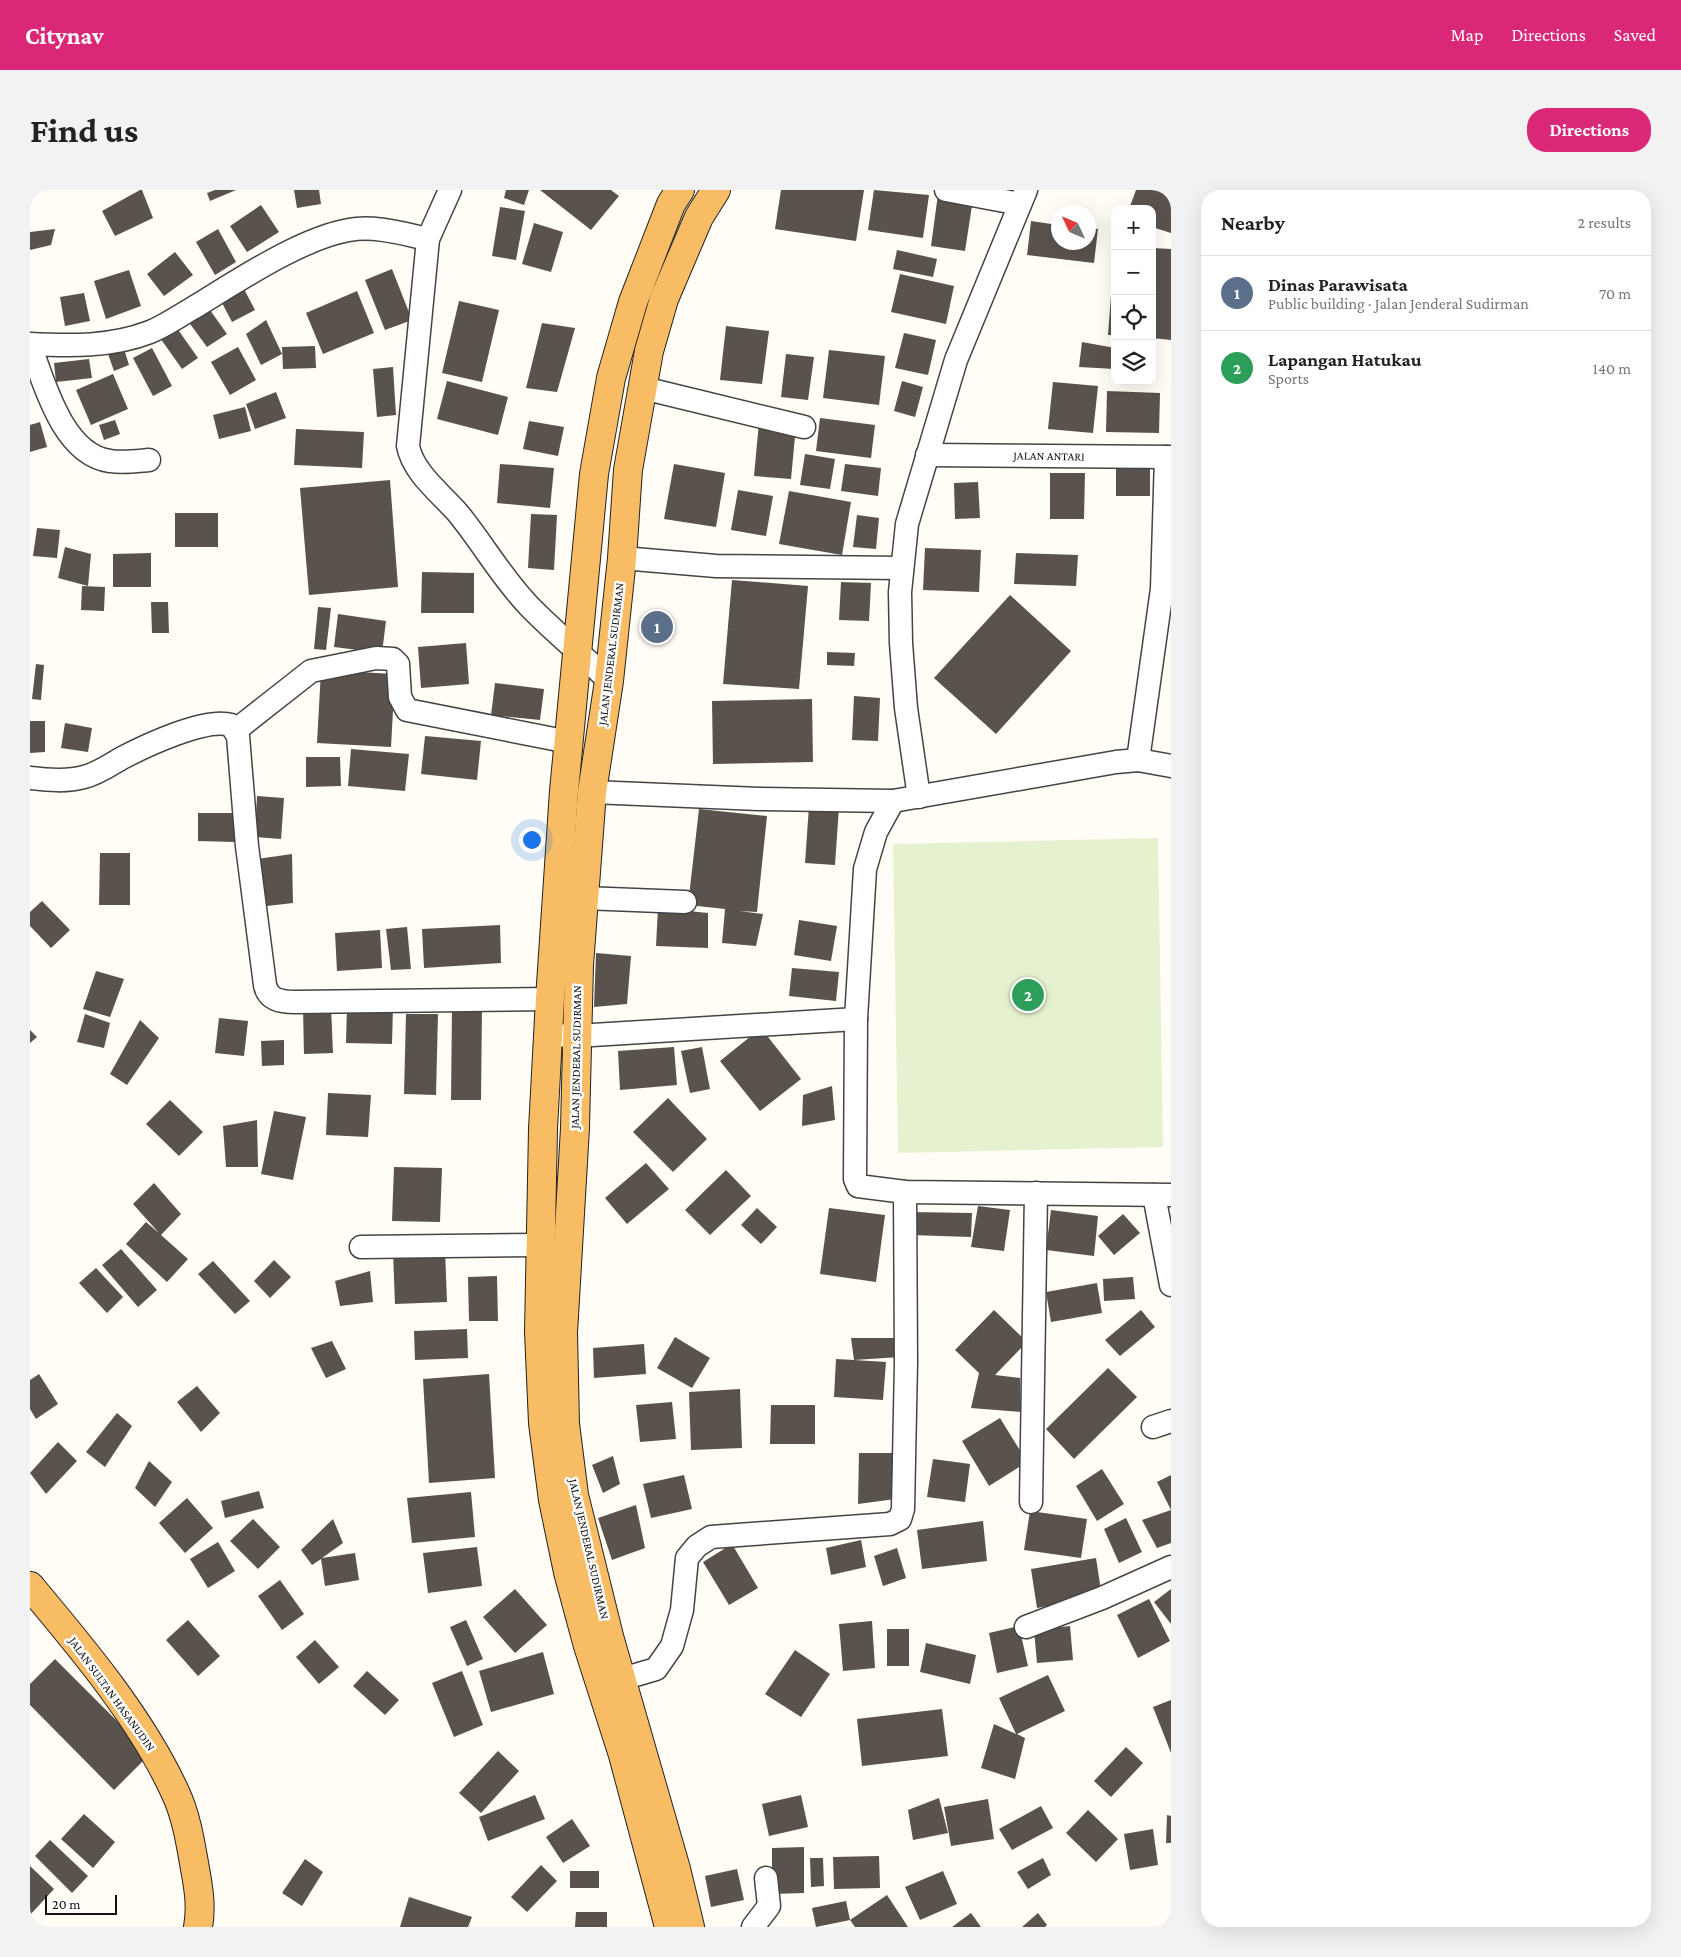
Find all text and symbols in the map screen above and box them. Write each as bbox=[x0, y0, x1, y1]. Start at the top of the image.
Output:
text: Citynav bbox=[25, 22, 104, 49]
text: Map bbox=[1451, 25, 1483, 45]
text: Directions bbox=[1511, 25, 1586, 45]
text: Saved bbox=[1614, 25, 1656, 45]
button: Directions bbox=[1527, 108, 1651, 152]
text: Find us bbox=[30, 111, 138, 150]
north arrow bbox=[1051, 205, 1096, 250]
map controls bbox=[1111, 205, 1156, 385]
button: + bbox=[1111, 205, 1156, 250]
text: Nearby bbox=[1221, 211, 1285, 235]
text: 2 results bbox=[1578, 214, 1631, 231]
button: − bbox=[1111, 250, 1156, 295]
text: Dinas Parawisata bbox=[1268, 274, 1408, 295]
text: 1 bbox=[1234, 285, 1240, 302]
text: 70 m bbox=[1599, 285, 1631, 302]
button: locate bbox=[1111, 295, 1156, 340]
text: Public building · Jalan Jenderal Sudirman bbox=[1268, 295, 1529, 312]
button: layers bbox=[1111, 340, 1156, 385]
text: Lapangan Hatukau bbox=[1268, 349, 1422, 370]
text: 2 bbox=[1233, 360, 1241, 377]
text: 140 m bbox=[1593, 360, 1631, 377]
text: Sports bbox=[1268, 370, 1309, 387]
street label: JALAN ANTARI bbox=[1012, 448, 1085, 464]
street label: JALAN JENDERAL SUDIRMAN bbox=[595, 582, 627, 727]
pin: 1 bbox=[641, 608, 673, 646]
your location bbox=[519, 827, 545, 853]
pin: 2 bbox=[1012, 976, 1044, 1014]
street label: JALAN JENDERAL SUDIRMAN bbox=[568, 985, 584, 1130]
street label: JALAN JENDERAL SUDIRMAN bbox=[566, 1476, 612, 1621]
street label: JALAN SULTAN HASANUDIN bbox=[65, 1634, 158, 1754]
scale bar bbox=[45, 1892, 118, 1915]
text: 20 m bbox=[52, 1896, 80, 1912]

